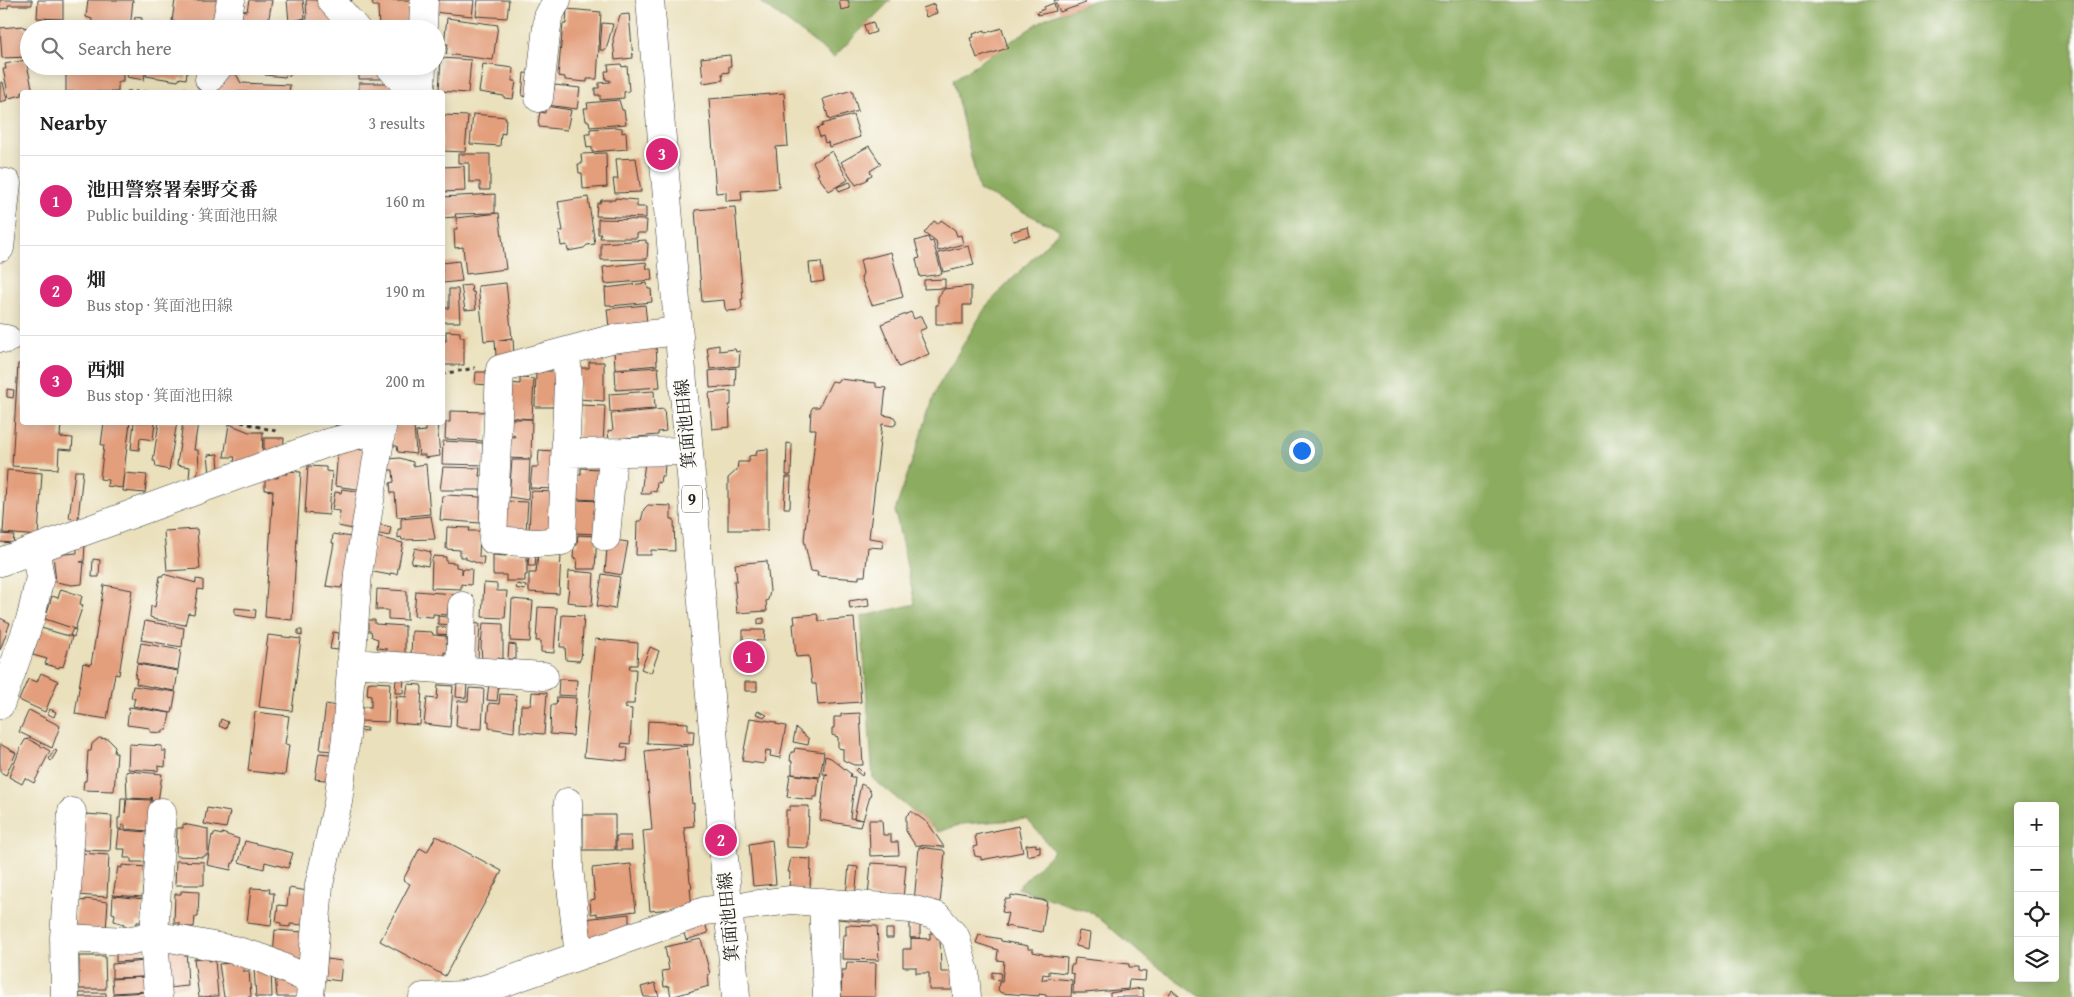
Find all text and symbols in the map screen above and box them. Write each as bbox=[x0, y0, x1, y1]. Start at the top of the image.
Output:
search box bbox=[20, 20, 445, 75]
icon: search bbox=[38, 34, 66, 62]
text: Search here bbox=[78, 34, 172, 62]
text: Nearby bbox=[40, 107, 107, 138]
text: 3 results bbox=[368, 111, 425, 135]
pin: 3 bbox=[646, 135, 678, 173]
text: 池田警察署秦野交番 bbox=[87, 175, 258, 203]
text: 1 bbox=[52, 189, 60, 213]
text: 160 m bbox=[385, 189, 425, 213]
text: Public building · 箕面池田線 bbox=[87, 203, 278, 227]
text: 畑 bbox=[87, 265, 106, 293]
text: 2 bbox=[52, 279, 60, 303]
text: 190 m bbox=[385, 279, 425, 303]
text: Bus stop · 箕面池田線 bbox=[87, 293, 233, 317]
text: 西畑 bbox=[87, 355, 125, 383]
text: 3 bbox=[52, 369, 60, 393]
text: 200 m bbox=[385, 369, 425, 393]
street label: 箕面池田線 bbox=[668, 378, 702, 470]
text: Bus stop · 箕面池田線 bbox=[87, 383, 233, 407]
your location bbox=[1289, 438, 1315, 464]
road number: 9 bbox=[682, 486, 702, 512]
pin: 1 bbox=[733, 638, 765, 676]
map controls bbox=[2014, 802, 2059, 982]
button: + bbox=[2014, 802, 2059, 847]
pin: 2 bbox=[705, 821, 737, 859]
button: − bbox=[2014, 847, 2059, 892]
street label: 箕面池田線 bbox=[711, 871, 745, 963]
button: locate bbox=[2014, 892, 2059, 937]
button: layers bbox=[2014, 937, 2059, 982]

